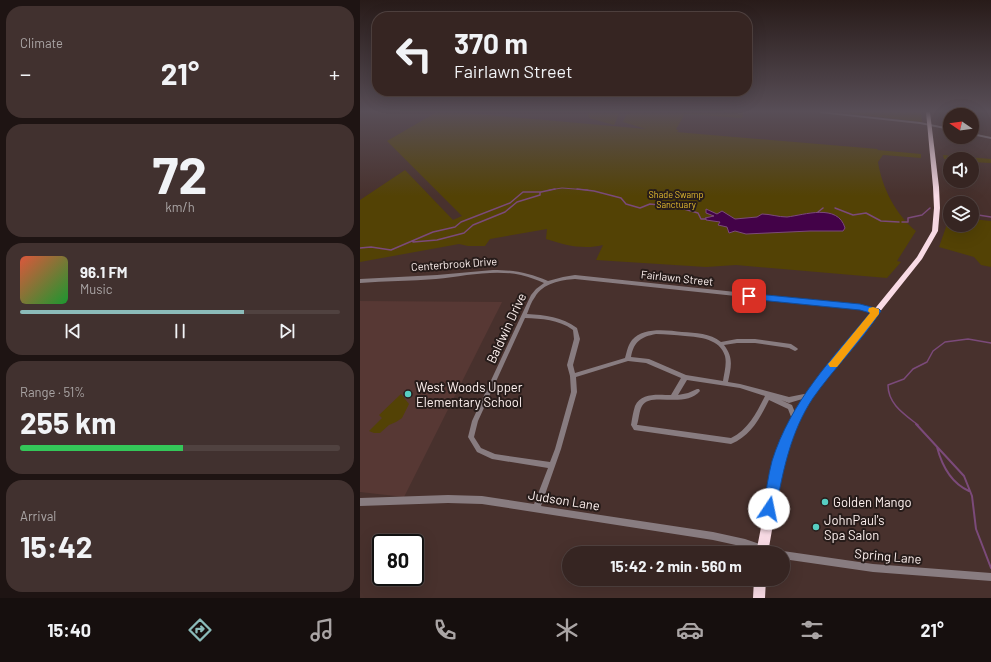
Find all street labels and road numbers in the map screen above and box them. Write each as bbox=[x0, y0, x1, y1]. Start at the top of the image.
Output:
street label: Centerbrook Drive bbox=[410, 254, 498, 273]
street label: Fairlawn Street bbox=[640, 267, 714, 288]
street label: Baldwin Drive bbox=[483, 290, 529, 366]
street label: Judson Lane bbox=[527, 486, 601, 514]
street label: Spring Lane bbox=[854, 545, 922, 567]

